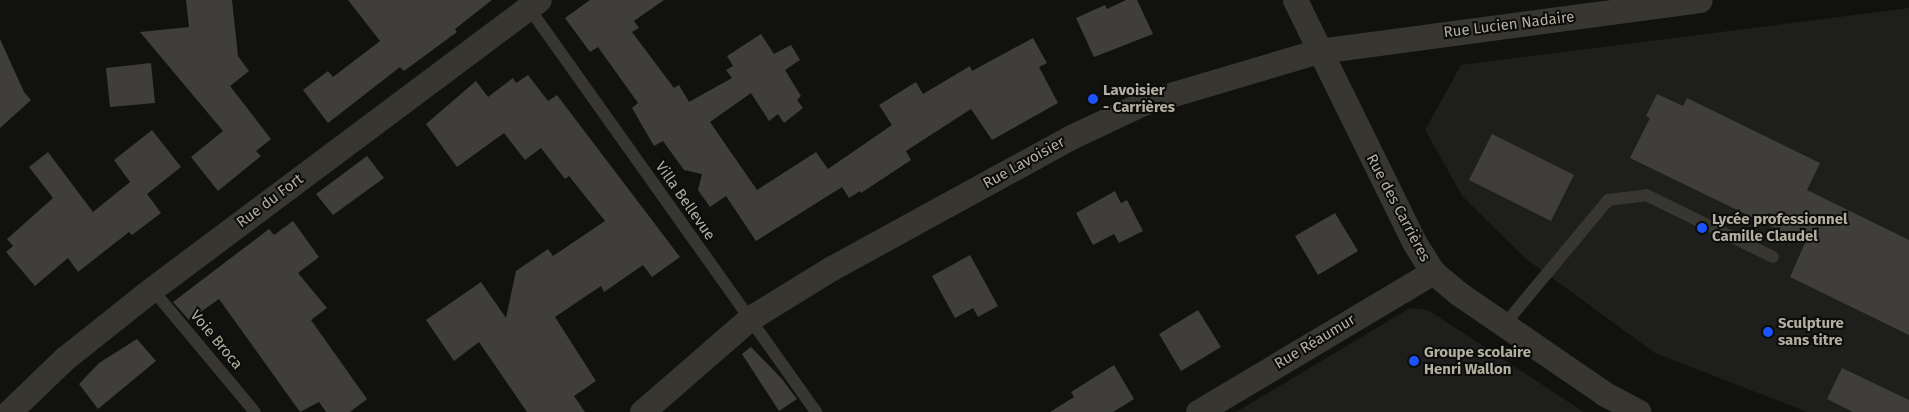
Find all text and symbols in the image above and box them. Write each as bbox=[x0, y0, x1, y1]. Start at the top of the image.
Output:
street label: Rue Lucien Nadaire bbox=[1443, 8, 1575, 42]
place label: Lavoisier - Carrières bbox=[1103, 81, 1175, 116]
marker: Lavoisier - Carrières bbox=[1087, 93, 1099, 105]
street label: Rue Lavoisier bbox=[980, 133, 1068, 193]
street label: Rue des Carrières bbox=[1362, 151, 1434, 265]
street label: Villa Bellevue bbox=[651, 158, 719, 244]
street label: Rue du Fort bbox=[233, 170, 307, 232]
place label: Lycée professionnel Camille Claudel bbox=[1712, 210, 1847, 245]
marker: Lycée professionnel Camille Claudel bbox=[1696, 222, 1708, 234]
street label: Voie Broca bbox=[186, 307, 246, 373]
street label: Rue Réaumur bbox=[1271, 311, 1359, 373]
place label: Sculpture sans titre bbox=[1778, 314, 1844, 349]
marker: Sculpture sans titre bbox=[1762, 326, 1774, 338]
place label: Groupe scolaire Henri Wallon bbox=[1424, 343, 1531, 378]
marker: Groupe scolaire Henri Wallon bbox=[1408, 355, 1420, 367]

